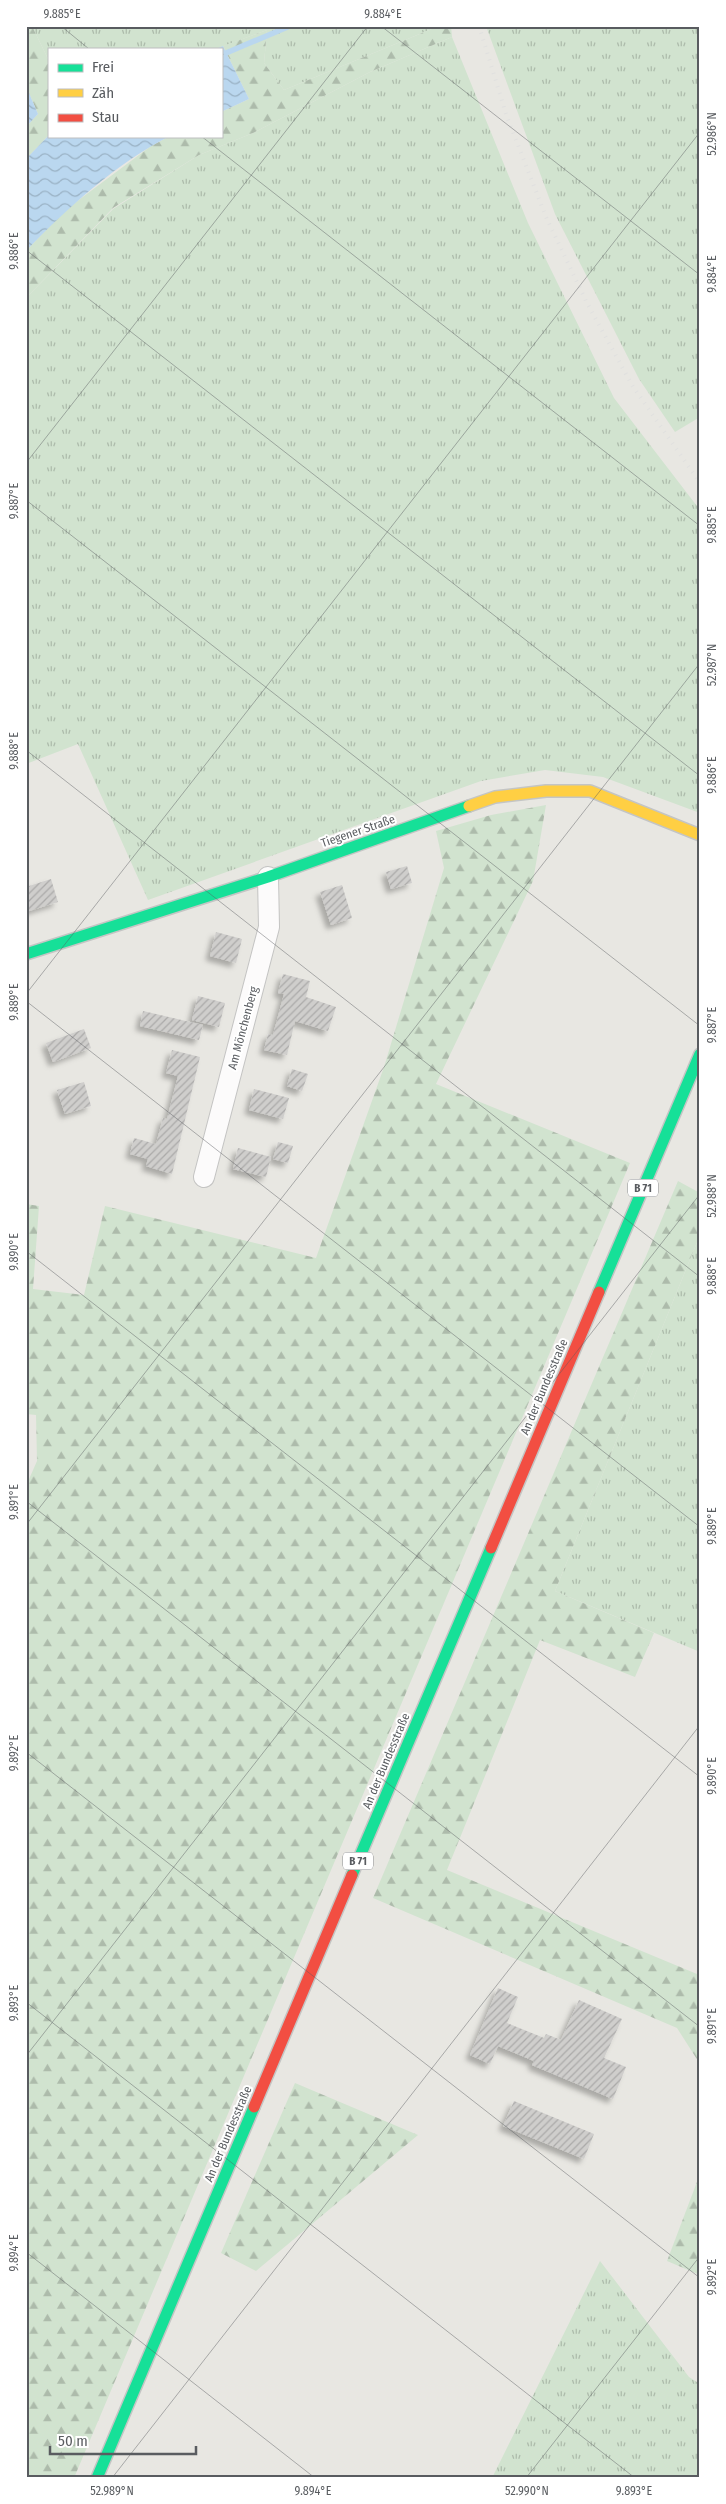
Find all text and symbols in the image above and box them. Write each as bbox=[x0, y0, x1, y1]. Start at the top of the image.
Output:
text: 9.885°E bbox=[43, 7, 81, 21]
text: 9.884°E bbox=[364, 7, 402, 21]
legend bbox=[48, 48, 222, 138]
text: Frei bbox=[92, 58, 114, 76]
text: Zäh bbox=[92, 84, 114, 102]
text: Stau bbox=[92, 108, 119, 126]
text: 52.986°N bbox=[705, 112, 719, 156]
text: 9.886°E bbox=[7, 232, 21, 270]
text: 9.884°E bbox=[705, 255, 719, 293]
text: 9.887°E bbox=[7, 482, 21, 519]
text: 9.885°E bbox=[705, 506, 719, 544]
text: 52.987°N bbox=[705, 644, 719, 686]
text: 9.888°E bbox=[7, 732, 21, 770]
text: 9.886°E bbox=[705, 756, 719, 794]
street label: Tiegener Straße bbox=[319, 812, 397, 850]
text: 9.889°E bbox=[7, 983, 21, 1021]
street label: Am Mönchenberg bbox=[225, 985, 261, 1071]
text: 9.887°E bbox=[705, 1006, 719, 1043]
text: 52.988°N bbox=[705, 1174, 719, 1218]
road number: B 71 bbox=[628, 1180, 658, 1196]
text: 9.890°E bbox=[7, 1233, 21, 1271]
text: 9.888°E bbox=[705, 1257, 719, 1295]
street label: An der Bundesstraße bbox=[518, 1337, 570, 1437]
text: 9.891°E bbox=[7, 1484, 21, 1520]
text: 9.889°E bbox=[705, 1507, 719, 1545]
street label: An der Bundesstraße bbox=[360, 1711, 412, 1811]
text: 9.892°E bbox=[7, 1734, 21, 1771]
text: 9.890°E bbox=[705, 1757, 719, 1795]
road number: B 71 bbox=[343, 1852, 373, 1870]
text: 9.893°E bbox=[7, 1984, 21, 2021]
text: 9.891°E bbox=[705, 2008, 719, 2044]
street label: An der Bundesstraße bbox=[202, 2084, 254, 2184]
text: 9.894°E bbox=[7, 2234, 21, 2272]
text: 9.892°E bbox=[705, 2258, 719, 2295]
scale bar bbox=[50, 2424, 196, 2456]
text: 50 m bbox=[58, 2432, 88, 2450]
text: 52.989°N bbox=[90, 2484, 134, 2498]
text: 9.894°E bbox=[294, 2484, 332, 2498]
text: 52.990°N bbox=[505, 2484, 549, 2498]
text: 9.893°E bbox=[616, 2484, 653, 2498]

